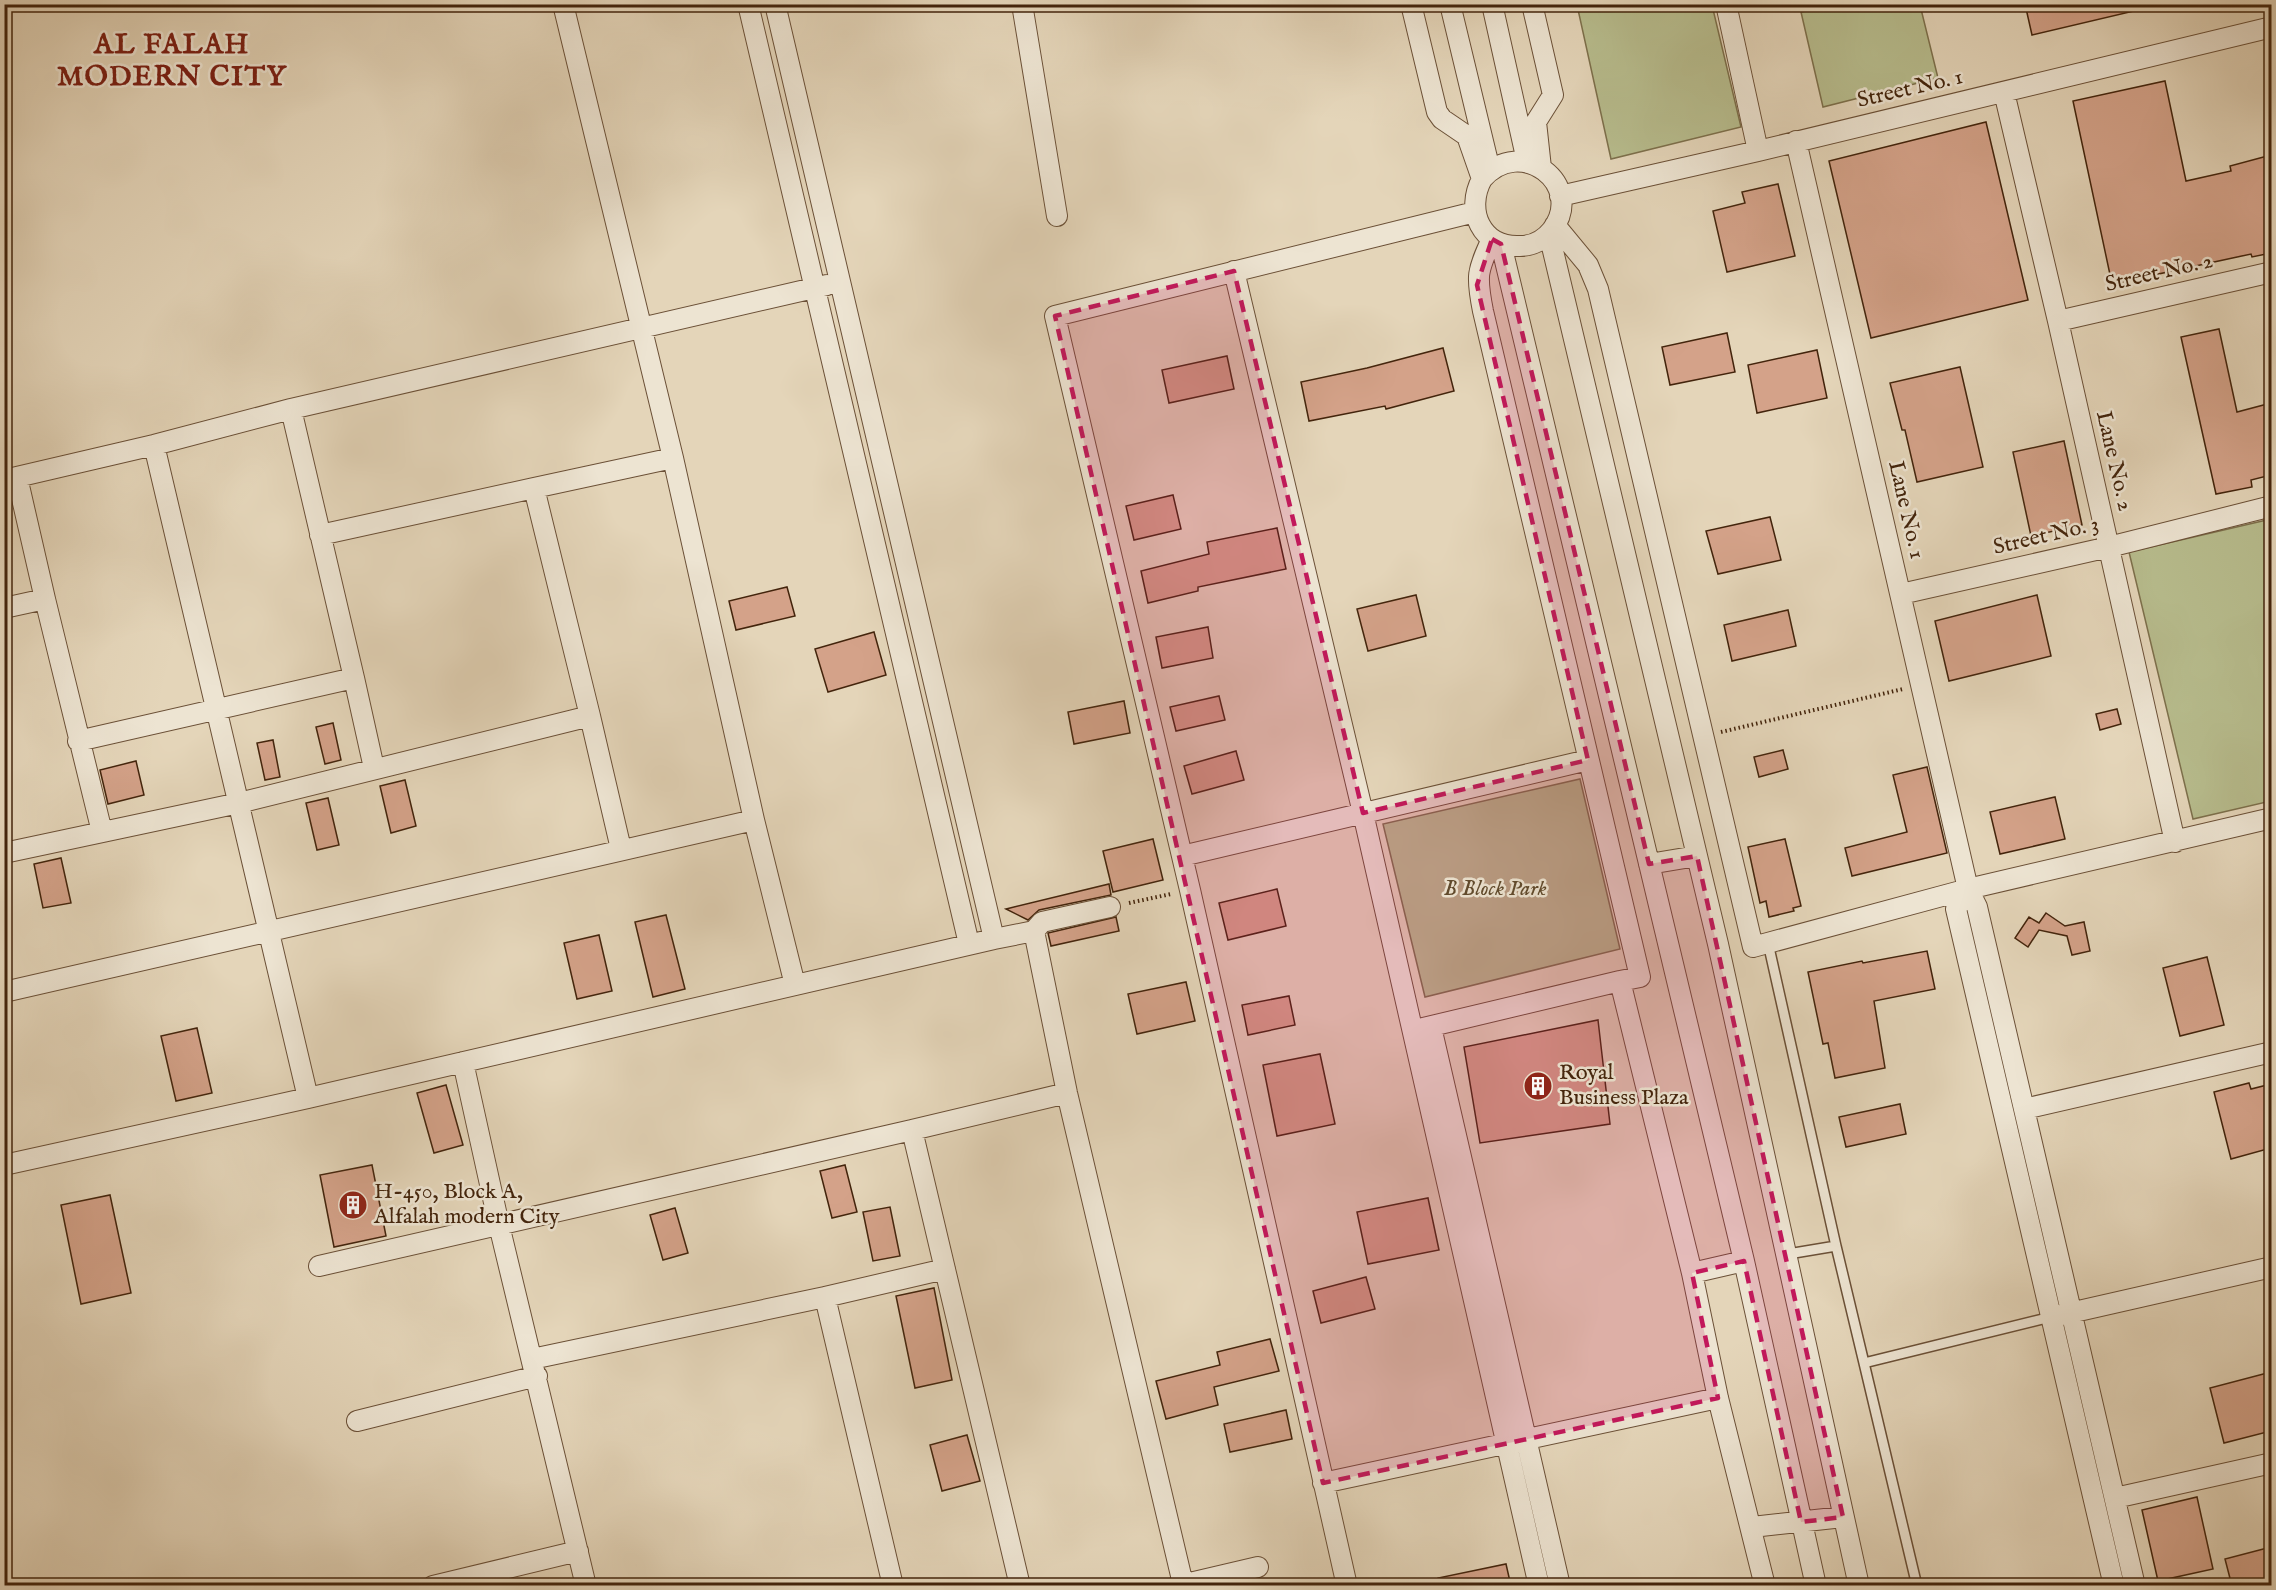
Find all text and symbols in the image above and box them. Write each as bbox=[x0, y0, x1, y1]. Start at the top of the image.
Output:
district label: AL FALAH MODERN CITY bbox=[57, 28, 287, 95]
street label: Street No. 1 bbox=[1855, 63, 1965, 115]
street label: Street No. 2 bbox=[2102, 247, 2216, 299]
street label: Lane No. 2 bbox=[2089, 408, 2139, 514]
street label: Lane No. 1 bbox=[1881, 458, 1931, 562]
street label: Street No. 3 bbox=[1990, 510, 2102, 562]
park label: B Block Park bbox=[1443, 875, 1547, 903]
place label: Royal Business Plaza bbox=[1559, 1059, 1689, 1112]
building icon: Royal Business Plaza bbox=[1522, 1070, 1554, 1102]
place label: H-450, Block A, Alfalah modern City bbox=[373, 1178, 560, 1231]
building icon: H-450, Block A, Alfalah modern City bbox=[337, 1189, 369, 1221]

